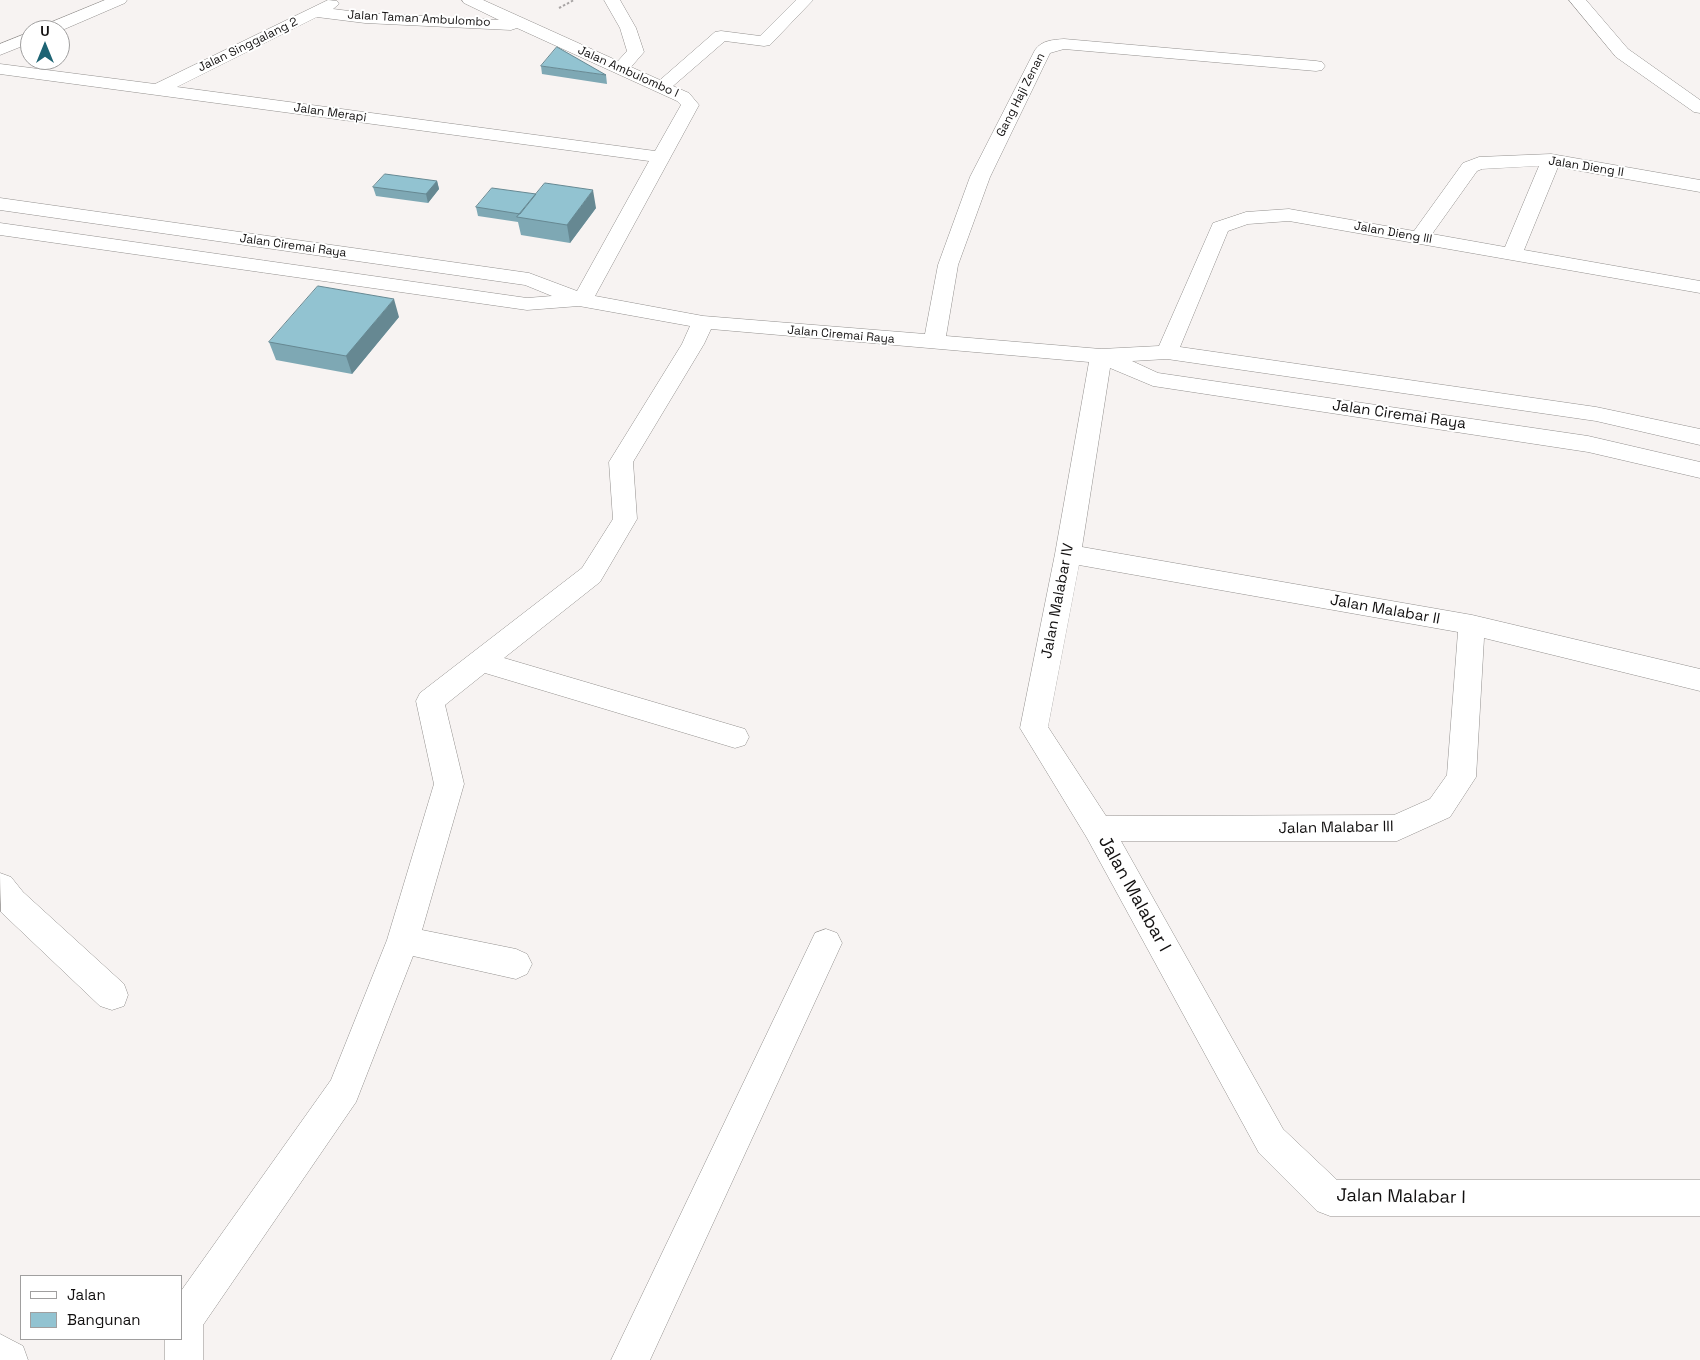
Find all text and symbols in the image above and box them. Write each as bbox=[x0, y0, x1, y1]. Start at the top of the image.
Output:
street label: Jalan Taman Ambulombo bbox=[347, 8, 491, 30]
street label: Jalan Singgalang 2 bbox=[196, 15, 300, 75]
north arrow bbox=[20, 20, 70, 70]
text: U bbox=[40, 22, 50, 40]
street label: Jalan Ambulombo I bbox=[575, 43, 681, 101]
street label: Gang Haji Zenan bbox=[994, 51, 1048, 139]
street label: Jalan Merapi bbox=[293, 101, 367, 125]
street label: Jalan Dieng II bbox=[1547, 154, 1625, 180]
street label: Jalan Dieng III bbox=[1353, 219, 1433, 247]
street label: Jalan Ciremai Raya bbox=[239, 231, 347, 261]
street label: Jalan Ciremai Raya bbox=[787, 323, 895, 347]
street label: Jalan Ciremai Raya bbox=[1331, 397, 1467, 433]
street label: Jalan Malabar IV bbox=[1038, 542, 1078, 660]
street label: Jalan Malabar II bbox=[1329, 591, 1441, 629]
street label: Jalan Malabar III bbox=[1278, 818, 1394, 838]
street label: Jalan Malabar I bbox=[1093, 832, 1175, 956]
street label: Jalan Malabar I bbox=[1336, 1185, 1466, 1209]
legend bbox=[20, 1275, 182, 1340]
text: Jalan bbox=[67, 1285, 106, 1304]
text: Bangunan bbox=[67, 1310, 141, 1329]

